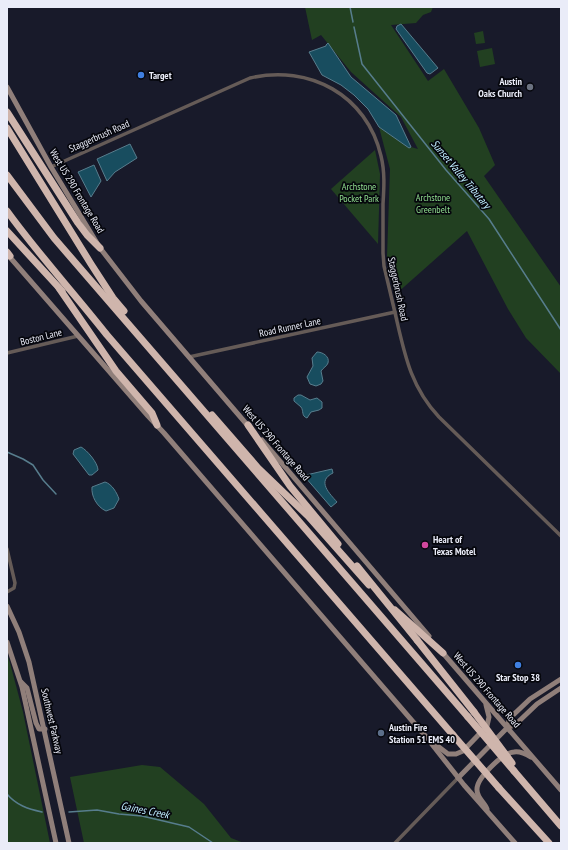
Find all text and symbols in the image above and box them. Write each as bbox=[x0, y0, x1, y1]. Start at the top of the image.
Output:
place label: Target bbox=[149, 69, 172, 82]
marker: Target bbox=[136, 70, 146, 80]
place label: Austin Oaks Church bbox=[478, 75, 523, 100]
marker: Austin Oaks Church bbox=[525, 82, 535, 92]
street label: Staggerbrush Road bbox=[67, 117, 131, 155]
water label: Sunset Valley Tributary bbox=[428, 137, 495, 213]
street label: West US 290 Frontage Road bbox=[47, 147, 107, 235]
park label: Archstone Pocket Park bbox=[339, 180, 379, 205]
park label: Archstone Greenbelt bbox=[416, 191, 450, 216]
street label: Staggerbrush Road bbox=[385, 256, 411, 322]
street label: Road Runner Lane bbox=[258, 314, 322, 340]
street label: Boston Lane bbox=[19, 326, 63, 348]
street label: West US 290 Frontage Road bbox=[240, 403, 312, 483]
place label: Heart of Texas Motel bbox=[433, 533, 476, 558]
marker: Heart of Texas Motel bbox=[420, 540, 430, 550]
street label: West US 290 Frontage Road bbox=[451, 650, 523, 730]
marker: Star Stop 38 bbox=[513, 660, 523, 670]
place label: Star Stop 38 bbox=[496, 671, 540, 684]
street label: Southwest Parkway bbox=[38, 687, 66, 755]
place label: Austin Fire Station 51 EMS 40 bbox=[388, 721, 455, 746]
marker: Austin Fire Station 51 EMS 40 bbox=[376, 728, 386, 738]
water label: Gaines Creek bbox=[120, 798, 172, 822]

